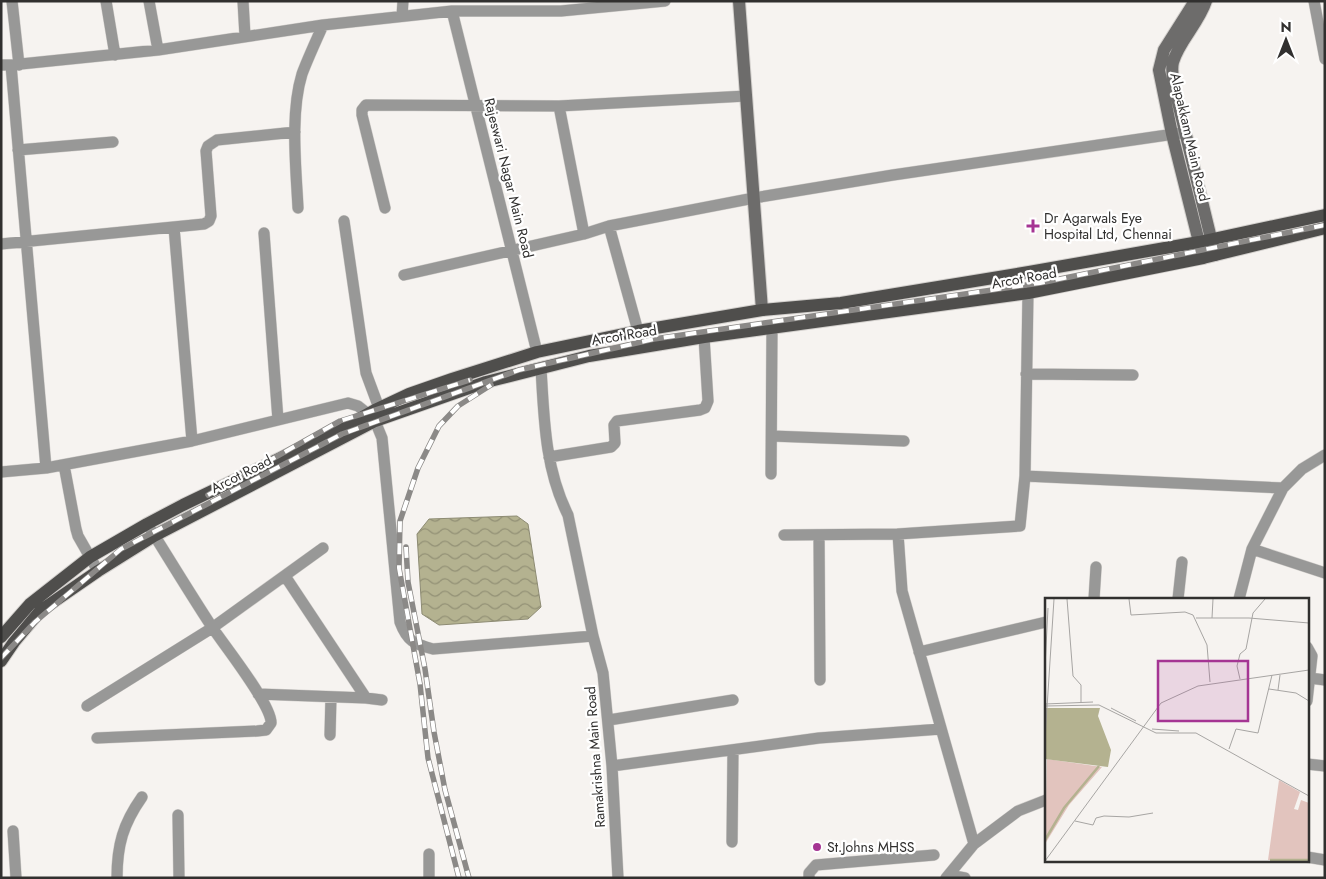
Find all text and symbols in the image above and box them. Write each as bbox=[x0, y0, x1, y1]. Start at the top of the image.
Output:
north arrow bbox=[1261, 15, 1311, 65]
text: N bbox=[1280, 17, 1292, 37]
street label: Alapakkam Main Road bbox=[1165, 71, 1215, 203]
street label: Rajeswari Nagar Main Road bbox=[479, 96, 539, 260]
place label: Dr Agarwals Eye Hospital Ltd, Chennai bbox=[1044, 208, 1172, 244]
marker: Dr Agarwals Eye Hospital Ltd, Chennai bbox=[1026, 219, 1040, 233]
street label: Arcot Road bbox=[990, 262, 1058, 294]
street label: Arcot Road bbox=[590, 320, 658, 350]
street label: Arcot Road bbox=[207, 450, 275, 498]
inset map bbox=[1045, 598, 1308, 862]
street label: Ramakrishna Main Road bbox=[580, 686, 610, 828]
place label: St.Johns MHSS bbox=[827, 837, 915, 857]
marker: St.Johns MHSS bbox=[811, 841, 823, 853]

